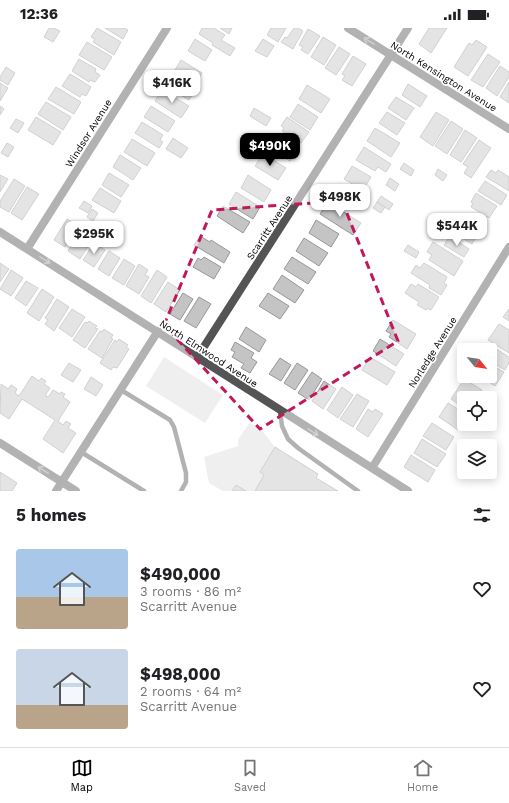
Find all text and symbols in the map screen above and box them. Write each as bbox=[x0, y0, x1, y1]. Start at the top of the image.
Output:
text: 12:36 bbox=[20, 5, 58, 23]
one-way arrow bbox=[364, 37, 375, 45]
street label: North Kensington Avenue bbox=[389, 39, 499, 114]
pin: $416K bbox=[144, 70, 200, 104]
text: $416K bbox=[152, 75, 192, 90]
street label: Windsor Avenue bbox=[63, 97, 114, 169]
pin: $490K bbox=[242, 133, 298, 167]
text: $490K bbox=[249, 138, 291, 153]
pin: $498K bbox=[312, 184, 368, 218]
text: $498K bbox=[319, 189, 361, 204]
street label: Scarritt Avenue bbox=[244, 193, 294, 262]
pin: $544K bbox=[429, 213, 485, 247]
text: $544K bbox=[436, 218, 478, 233]
pin: $295K bbox=[66, 221, 122, 255]
text: $295K bbox=[74, 226, 114, 241]
one-way arrow bbox=[39, 256, 50, 264]
street label: Norledge Avenue bbox=[406, 314, 459, 390]
street label: North Elmwood Avenue bbox=[158, 318, 260, 389]
north arrow bbox=[457, 343, 497, 383]
map controls bbox=[457, 343, 497, 479]
button: locate bbox=[457, 391, 497, 431]
one-way arrow bbox=[307, 428, 319, 436]
button: layers bbox=[457, 439, 497, 479]
one-way arrow bbox=[38, 466, 49, 474]
icon: filters bbox=[471, 504, 493, 526]
text: 5 homes bbox=[16, 505, 86, 525]
text: $490,000 bbox=[140, 564, 221, 584]
icon: home bbox=[48, 565, 96, 613]
icon: heart bbox=[471, 578, 493, 600]
text: 3 rooms · 86 m² bbox=[140, 584, 241, 599]
text: Scarritt Avenue bbox=[140, 599, 237, 614]
text: $498,000 bbox=[140, 664, 221, 684]
icon: home bbox=[48, 665, 96, 713]
icon: heart bbox=[471, 678, 493, 700]
text: 2 rooms · 64 m² bbox=[140, 684, 241, 699]
text: Scarritt Avenue bbox=[140, 699, 237, 714]
tab: Map bbox=[71, 757, 93, 794]
tab: Saved bbox=[234, 757, 266, 794]
tab: Home bbox=[407, 757, 438, 794]

